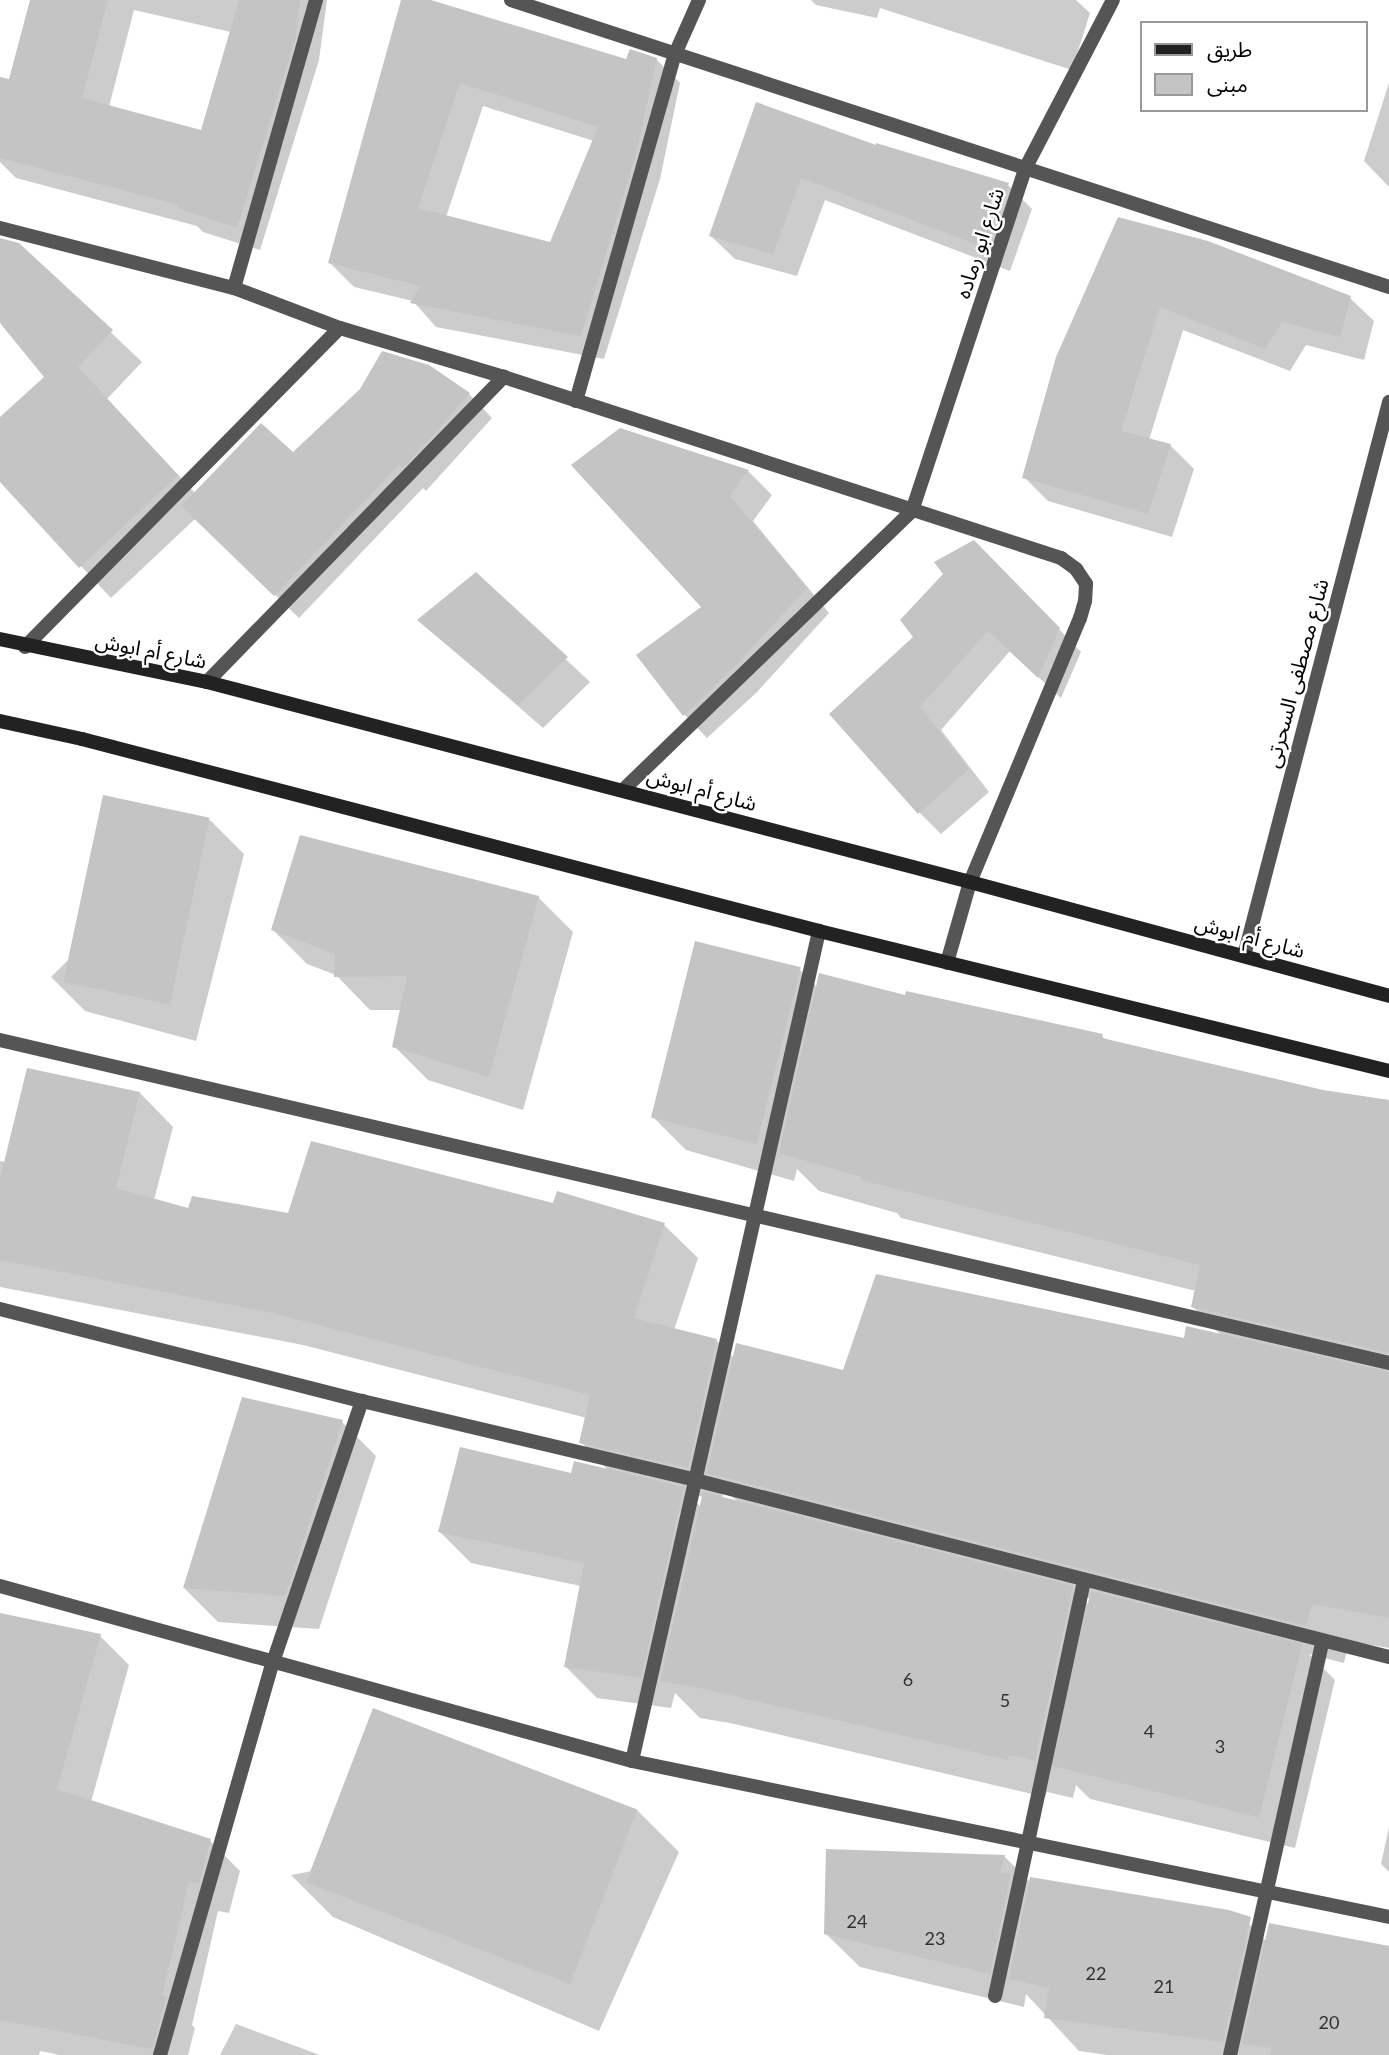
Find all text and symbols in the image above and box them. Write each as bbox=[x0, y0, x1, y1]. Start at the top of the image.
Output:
legend bbox=[1140, 21, 1368, 112]
text: طريق bbox=[1207, 36, 1252, 61]
text: مبنى bbox=[1207, 71, 1248, 96]
street label: شارع ابو رماده bbox=[949, 185, 1009, 301]
street label: شارع مصطفى السحرتى bbox=[1259, 576, 1333, 770]
street label: شارع أم ابوش bbox=[93, 627, 209, 673]
street label: شارع أم ابوش bbox=[644, 762, 760, 816]
street label: شارع أم ابوش bbox=[1192, 909, 1308, 963]
house number: 6 bbox=[903, 1668, 913, 1690]
house number: 5 bbox=[1000, 1689, 1010, 1711]
house number: 4 bbox=[1144, 1720, 1154, 1742]
house number: 3 bbox=[1215, 1735, 1225, 1757]
house number: 24 bbox=[847, 1910, 867, 1932]
house number: 23 bbox=[925, 1927, 945, 1949]
house number: 22 bbox=[1086, 1962, 1106, 1984]
house number: 21 bbox=[1154, 1975, 1174, 1997]
house number: 20 bbox=[1319, 2011, 1339, 2033]

